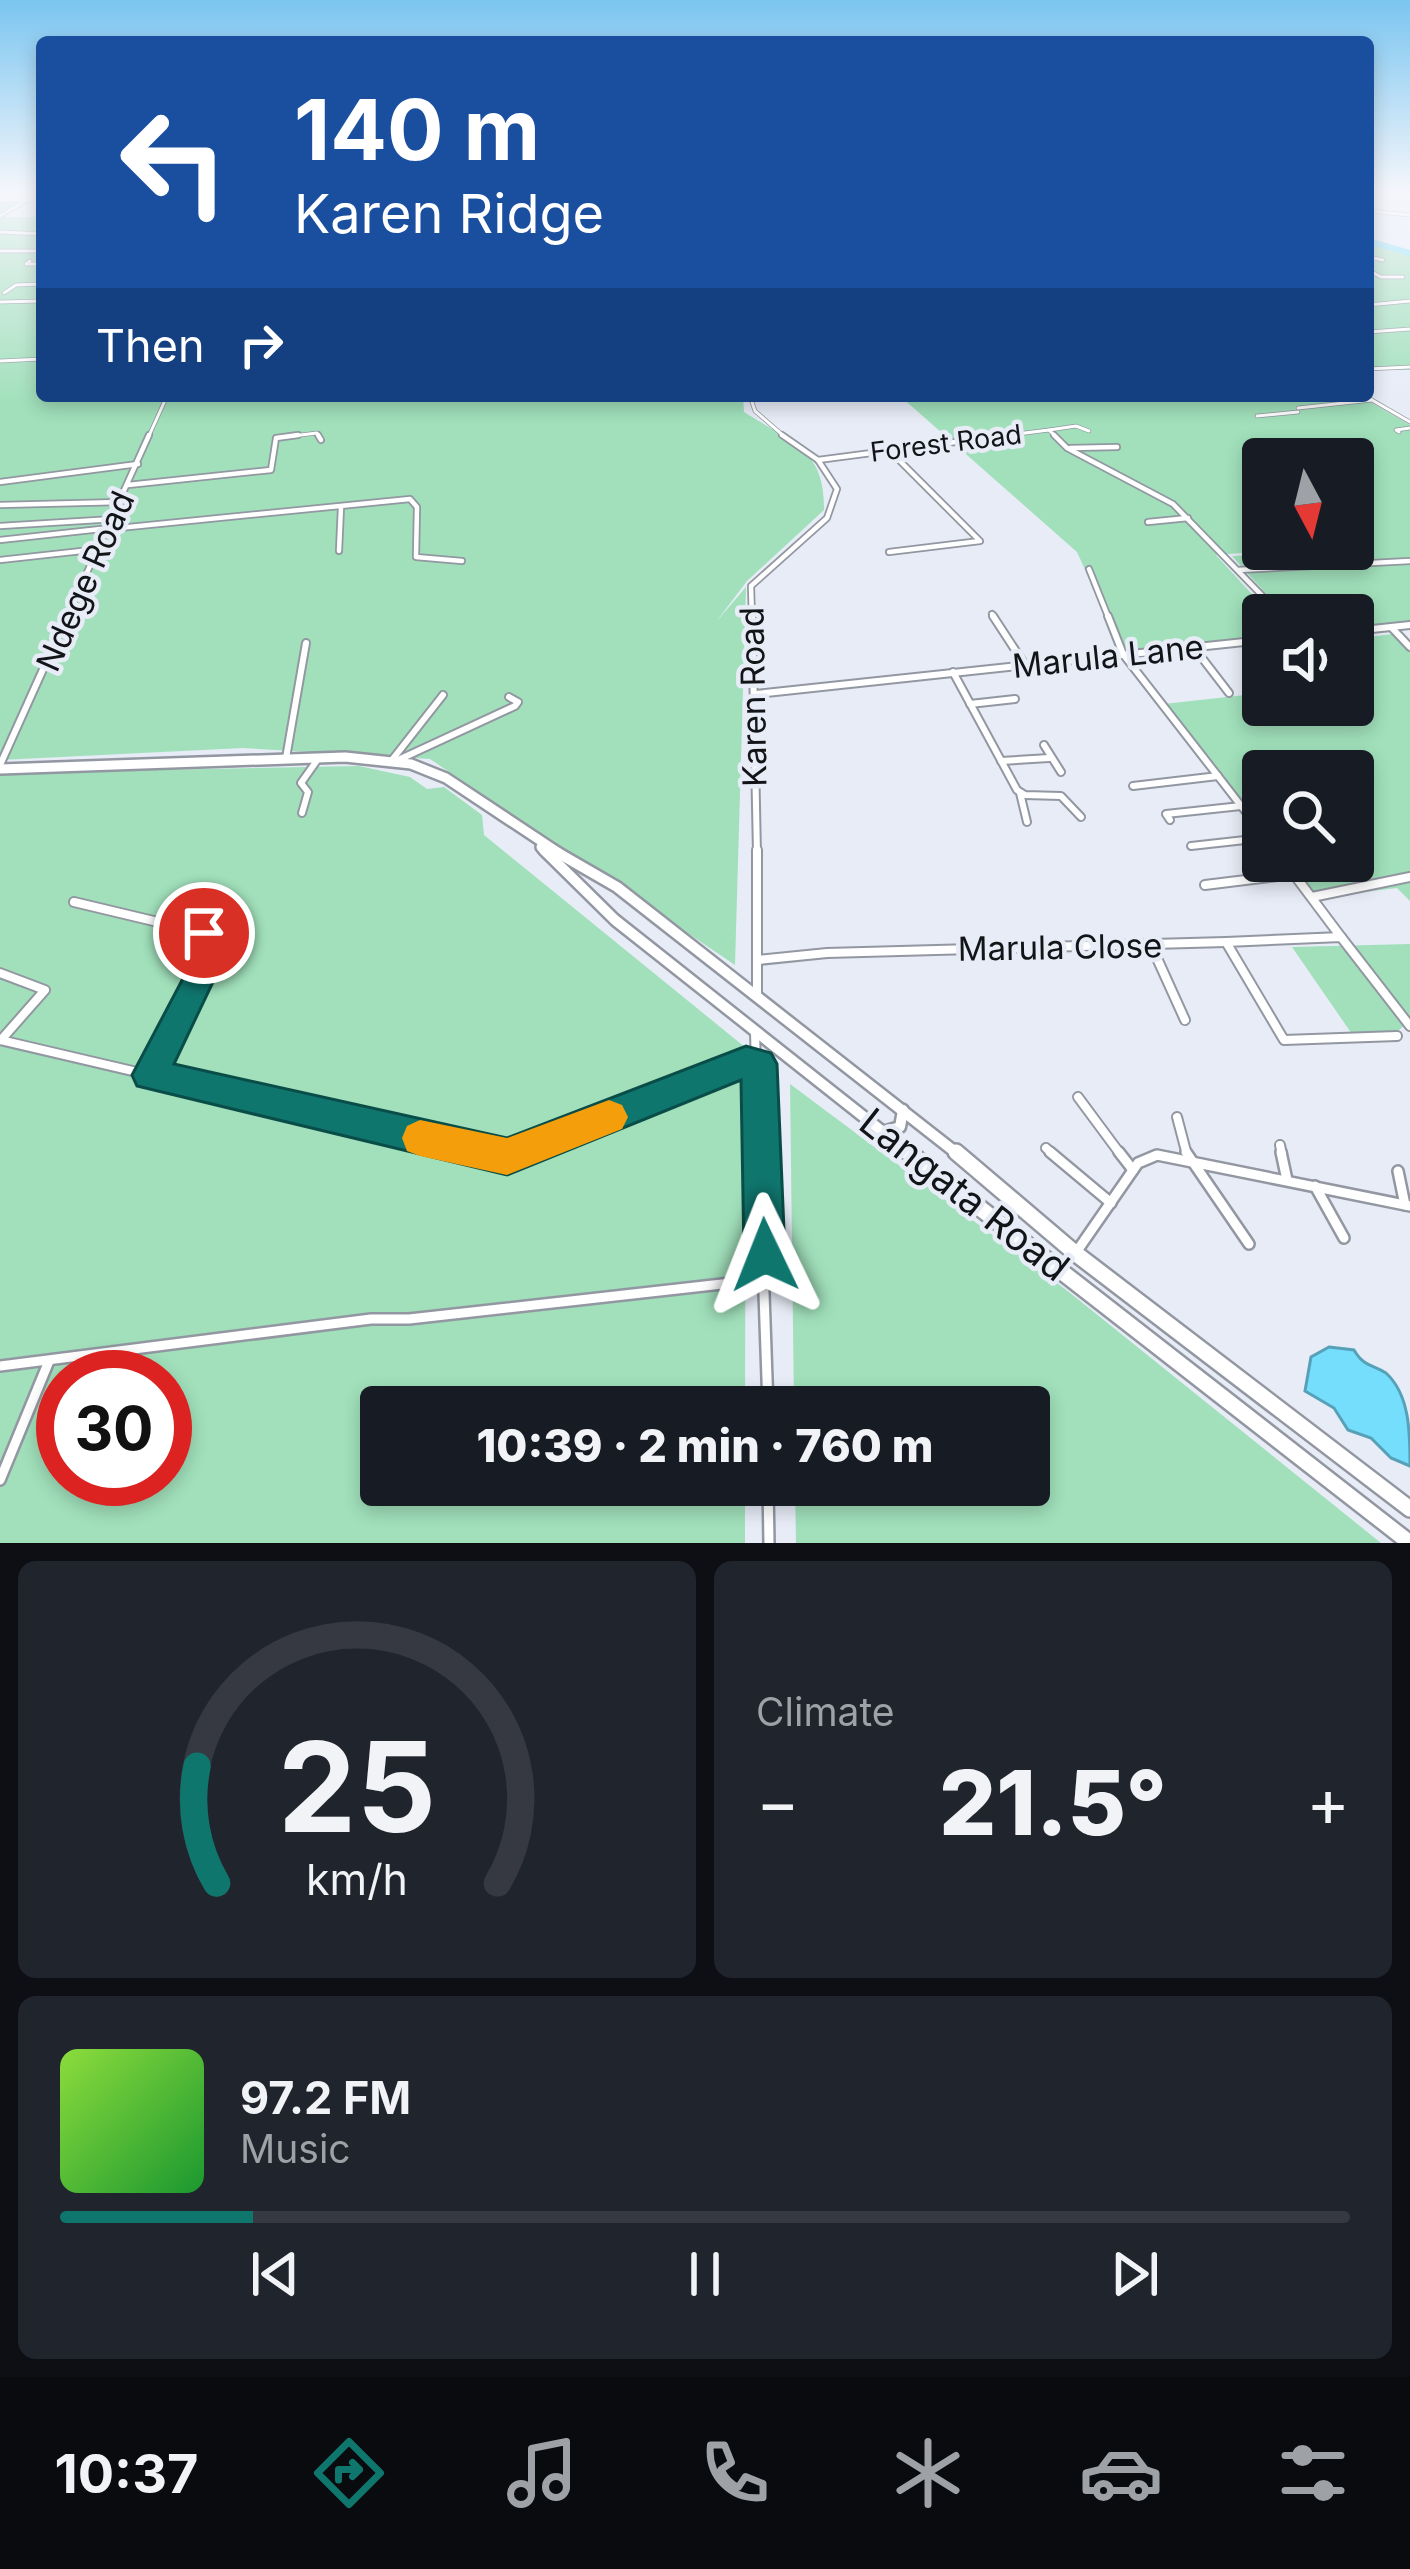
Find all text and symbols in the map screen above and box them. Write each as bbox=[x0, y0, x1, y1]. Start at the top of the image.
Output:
text: 140 m bbox=[294, 79, 540, 180]
icon: left bbox=[96, 84, 252, 240]
text: Karen Ridge bbox=[294, 181, 604, 246]
icon: right bbox=[228, 312, 294, 378]
text: Then bbox=[96, 318, 204, 373]
street label: Forest Road bbox=[868, 417, 1024, 469]
north arrow bbox=[1242, 438, 1374, 570]
map controls bbox=[1242, 438, 1374, 882]
street label: Ndege Road bbox=[28, 485, 142, 677]
button: sound bbox=[1242, 594, 1374, 726]
street label: Karen Road bbox=[731, 607, 775, 787]
street label: Marula Lane bbox=[1010, 626, 1206, 686]
button: search bbox=[1242, 750, 1374, 882]
pin bbox=[153, 882, 255, 984]
icon: arrive bbox=[171, 900, 237, 966]
street label: Marula Close bbox=[957, 925, 1163, 969]
street label: Langata Road bbox=[851, 1098, 1079, 1290]
position arrow bbox=[702, 1192, 828, 1318]
speed limit sign: 30 bbox=[36, 1350, 192, 1506]
text: 10:39 · 2 min · 760 m bbox=[476, 1418, 934, 1473]
text: Climate bbox=[756, 1688, 895, 1735]
text: 25 bbox=[278, 1711, 436, 1862]
text: 21.5° bbox=[939, 1748, 1167, 1857]
text: − bbox=[756, 1762, 800, 1842]
text: + bbox=[1306, 1762, 1350, 1842]
text: km/h bbox=[306, 1852, 408, 1904]
text: 97.2 FM bbox=[240, 2070, 411, 2125]
text: Music bbox=[240, 2125, 351, 2172]
icon: previous bbox=[242, 2241, 308, 2307]
icon: pause bbox=[672, 2241, 738, 2307]
icon: next bbox=[1102, 2241, 1168, 2307]
icon: directions bbox=[307, 2431, 391, 2515]
icon: music bbox=[500, 2431, 584, 2515]
icon: phone bbox=[693, 2431, 777, 2515]
icon: climate bbox=[886, 2431, 970, 2515]
icon: car bbox=[1079, 2431, 1163, 2515]
icon: filters bbox=[1271, 2431, 1355, 2515]
text: 10:37 bbox=[54, 2441, 198, 2506]

